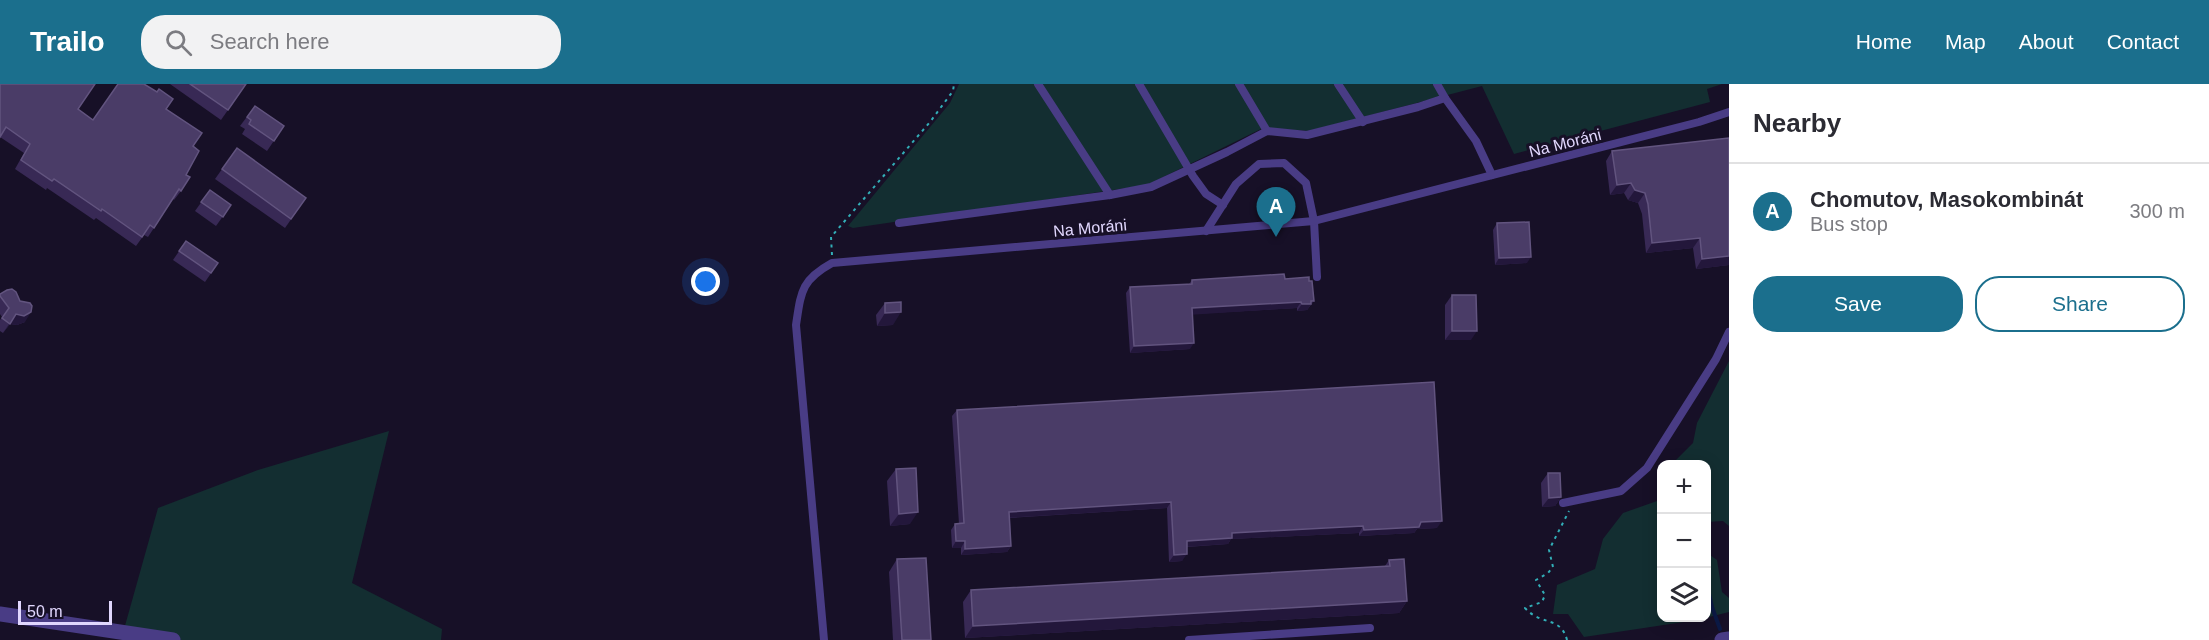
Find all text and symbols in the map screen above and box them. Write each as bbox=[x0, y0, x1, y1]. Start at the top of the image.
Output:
search box bbox=[141, 15, 561, 69]
text: Trailo bbox=[30, 26, 105, 57]
icon: search bbox=[162, 26, 195, 59]
text: Search here bbox=[210, 29, 330, 54]
text: Home bbox=[1856, 30, 1912, 53]
text: Map bbox=[1945, 30, 1986, 53]
text: About bbox=[2019, 30, 2074, 53]
text: Contact bbox=[2107, 30, 2179, 53]
text: Nearby bbox=[1753, 108, 1841, 138]
street label: Na Moráni bbox=[1527, 126, 1603, 160]
text: Chomutov, Masokombinát bbox=[1810, 187, 2083, 212]
pin: A bbox=[1256, 188, 1296, 237]
text: A bbox=[1765, 200, 1780, 222]
text: 300 m bbox=[2129, 200, 2185, 222]
text: Bus stop bbox=[1810, 213, 1888, 235]
street label: Na Moráni bbox=[1052, 216, 1128, 240]
your location bbox=[691, 267, 720, 296]
button: Save bbox=[1753, 276, 1963, 332]
button: Share bbox=[1975, 276, 2185, 332]
map controls bbox=[1657, 460, 1711, 622]
button: + bbox=[1657, 460, 1711, 514]
button: − bbox=[1657, 514, 1711, 568]
button: layers bbox=[1657, 568, 1711, 622]
scale bar bbox=[18, 598, 112, 626]
text: 50 m bbox=[27, 603, 63, 620]

